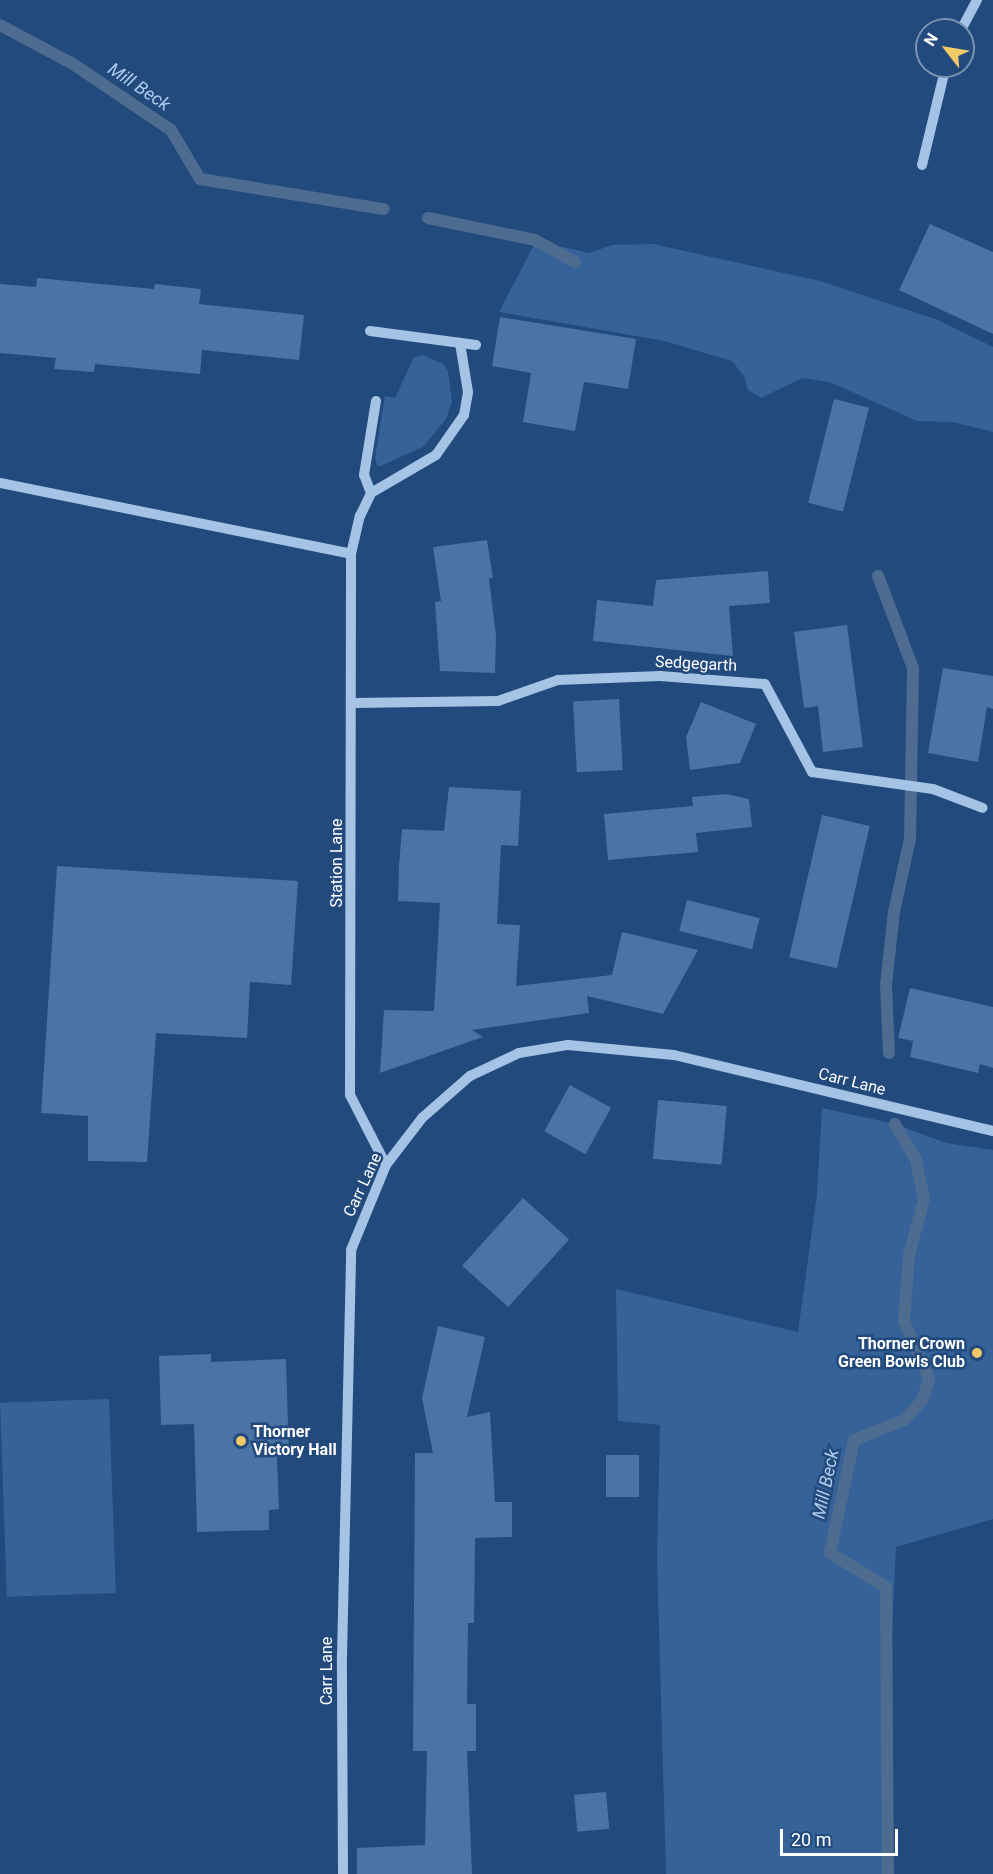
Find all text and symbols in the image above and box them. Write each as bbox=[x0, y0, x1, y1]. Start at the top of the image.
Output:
north arrow bbox=[915, 18, 975, 78]
text: N bbox=[920, 30, 942, 49]
water label: Mill Beck bbox=[104, 58, 174, 116]
street label: Sedgegarth bbox=[655, 652, 737, 676]
street label: Station Lane bbox=[327, 818, 347, 908]
street label: Carr Lane bbox=[816, 1064, 888, 1100]
street label: Carr Lane bbox=[340, 1150, 386, 1220]
place label: Thorner Crown Green Bowls Club bbox=[838, 1334, 965, 1372]
marker: Thorner Crown Green Bowls Club bbox=[970, 1346, 984, 1360]
place label: Thorner Victory Hall bbox=[253, 1422, 337, 1460]
marker: Thorner Victory Hall bbox=[234, 1434, 248, 1448]
water label: Mill Beck bbox=[808, 1447, 844, 1521]
street label: Carr Lane bbox=[317, 1637, 337, 1705]
scale bar bbox=[783, 1817, 902, 1855]
text: 20 m bbox=[791, 1829, 831, 1850]

